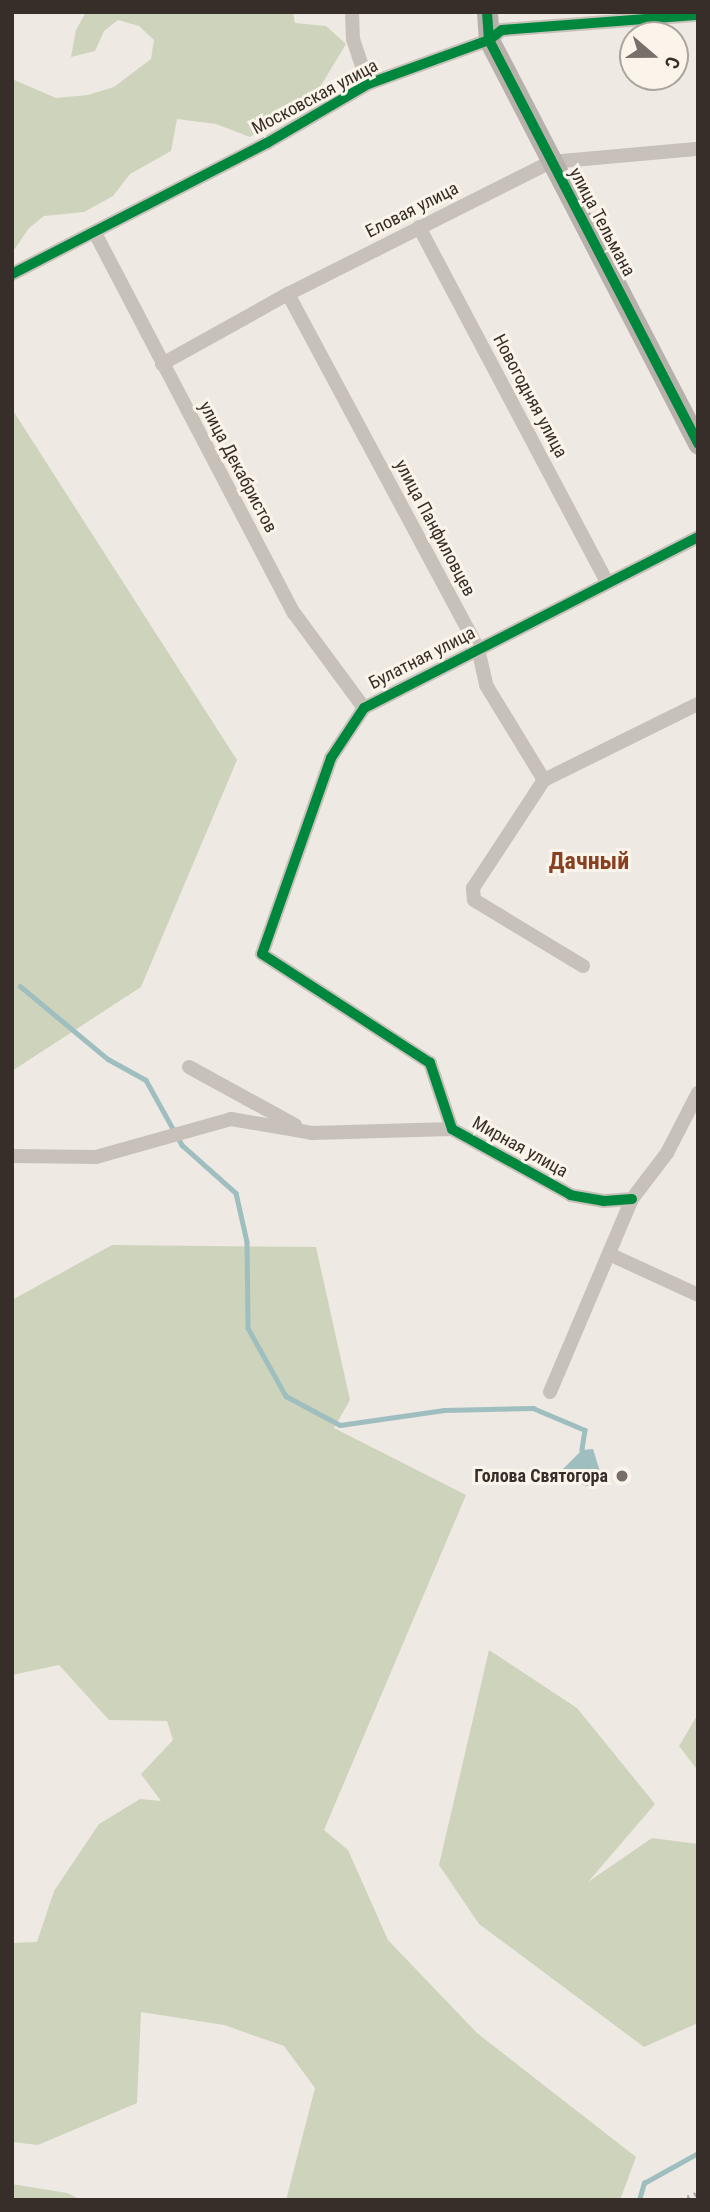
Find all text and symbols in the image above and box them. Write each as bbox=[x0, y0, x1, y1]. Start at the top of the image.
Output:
north arrow bbox=[619, 21, 689, 91]
text: С bbox=[660, 54, 685, 72]
street label: Московская улица bbox=[248, 55, 382, 139]
street label: улица Тельмана bbox=[564, 164, 640, 280]
street label: Еловая улица bbox=[362, 177, 462, 243]
street label: Новогодняя улица bbox=[488, 330, 572, 462]
street label: улица Декабристов bbox=[194, 398, 282, 536]
street label: улица Панфиловцев bbox=[390, 456, 480, 600]
street label: Булатная улица bbox=[365, 622, 479, 694]
district label: Дачный bbox=[549, 848, 629, 876]
street label: Мирная улица bbox=[469, 1112, 571, 1182]
place label: Голова Святогора bbox=[474, 1465, 608, 1487]
marker: Голова Святогора bbox=[614, 1468, 630, 1484]

